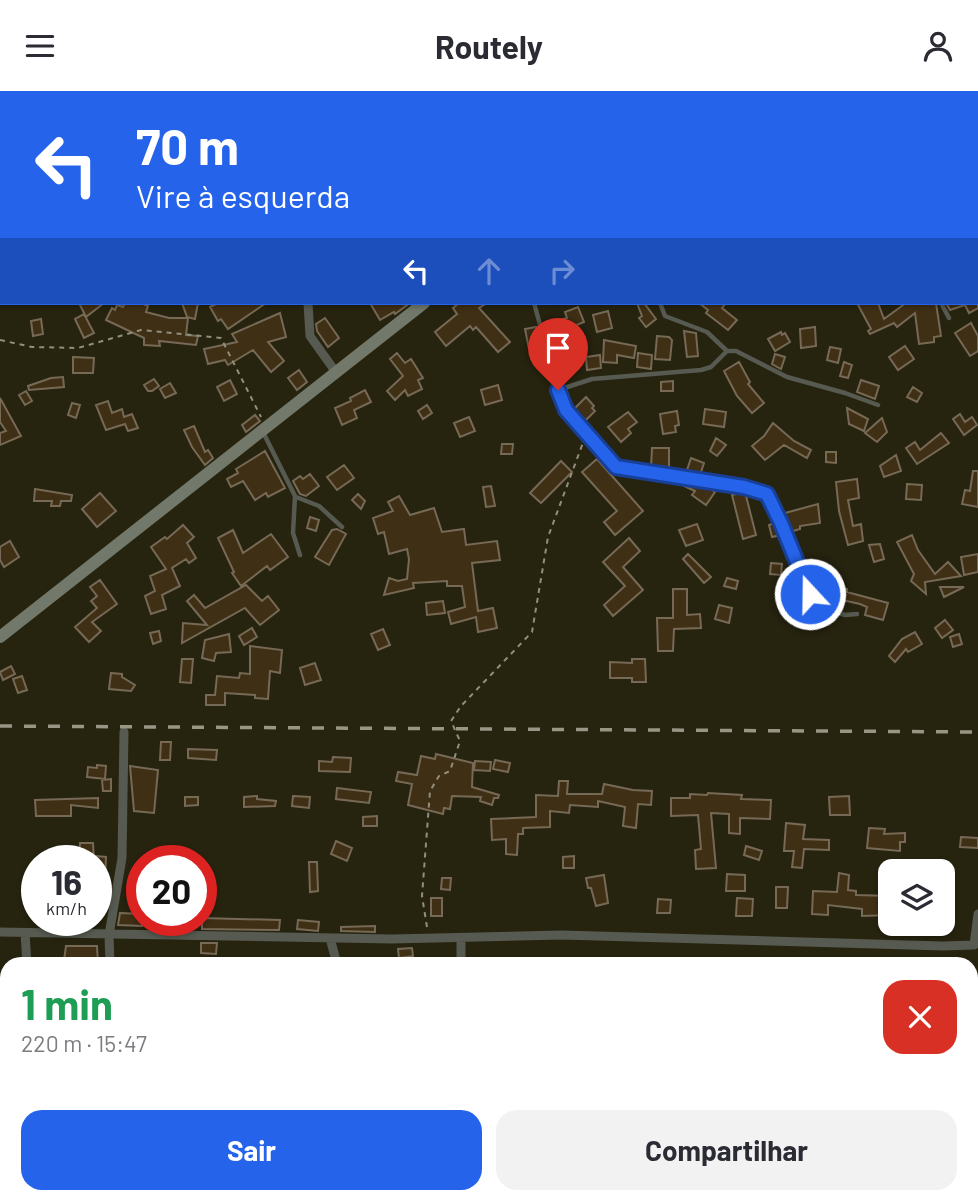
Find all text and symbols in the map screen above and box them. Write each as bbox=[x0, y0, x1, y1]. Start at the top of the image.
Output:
icon: menu bbox=[21, 27, 59, 65]
text: Routely bbox=[435, 27, 543, 65]
icon: person bbox=[919, 27, 957, 65]
text: 70 m bbox=[136, 116, 239, 175]
icon: left bbox=[21, 119, 112, 210]
text: Vire à esquerda bbox=[136, 176, 350, 214]
icon: left bbox=[397, 252, 435, 290]
icon: ahead bbox=[470, 252, 508, 290]
icon: right bbox=[543, 252, 581, 290]
pin bbox=[528, 318, 588, 390]
icon: arrive bbox=[539, 329, 577, 367]
position arrow bbox=[773, 557, 847, 631]
speed limit sign: 20 bbox=[126, 845, 217, 936]
map controls bbox=[878, 859, 955, 936]
button: layers bbox=[878, 859, 955, 936]
text: 16 bbox=[51, 860, 82, 902]
text: km/h bbox=[46, 897, 87, 919]
text: 1 min bbox=[21, 978, 113, 1028]
button: close bbox=[883, 980, 957, 1054]
text: 220 m · 15:47 bbox=[21, 1029, 147, 1057]
button: Sair bbox=[21, 1110, 482, 1190]
button: Compartilhar bbox=[496, 1110, 957, 1190]

